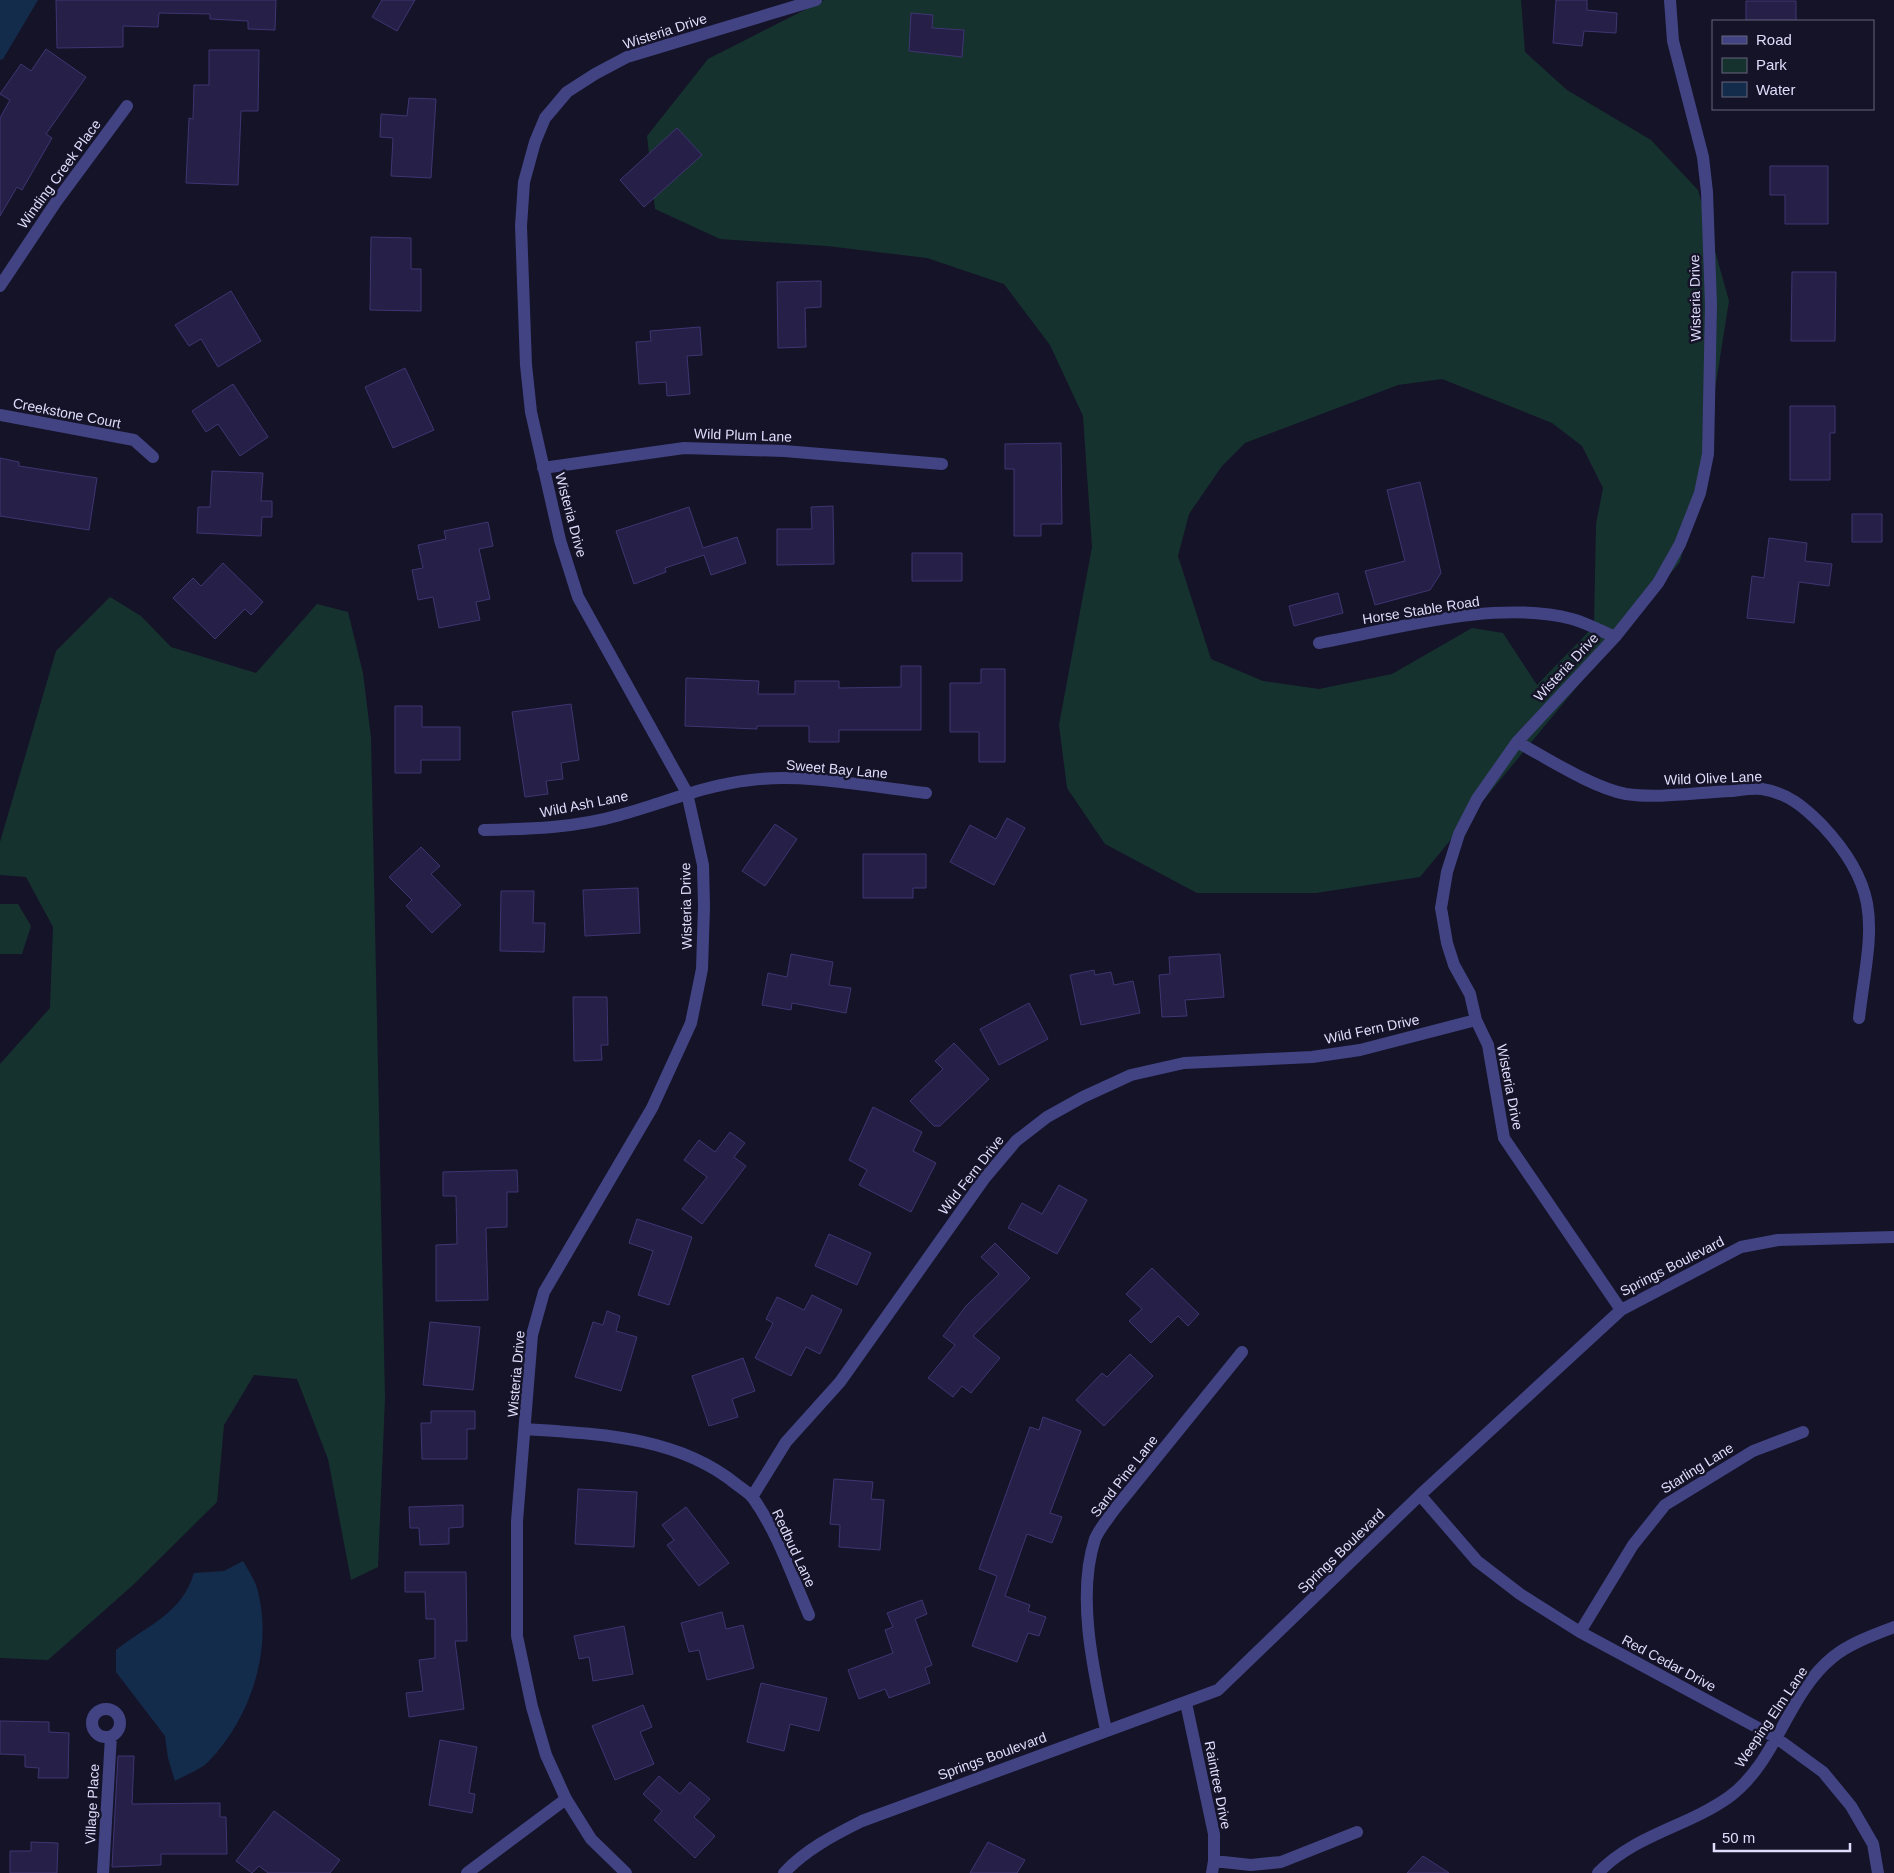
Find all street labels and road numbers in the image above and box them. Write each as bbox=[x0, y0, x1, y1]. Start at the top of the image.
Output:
street label: Wisteria Drive bbox=[621, 10, 709, 52]
street label: Winding Creek Place bbox=[14, 116, 104, 232]
street label: Wisteria Drive bbox=[1686, 254, 1704, 342]
street label: Creekstone Court bbox=[12, 395, 122, 431]
street label: Wild Plum Lane bbox=[694, 425, 792, 445]
street label: Wisteria Drive bbox=[552, 471, 590, 559]
street label: Horse Stable Road bbox=[1361, 593, 1481, 627]
street label: Wisteria Drive bbox=[1530, 630, 1602, 704]
street label: Sweet Bay Lane bbox=[786, 757, 889, 781]
street label: Wild Olive Lane bbox=[1664, 768, 1762, 788]
street label: Wild Ash Lane bbox=[539, 788, 630, 820]
street label: Wisteria Drive bbox=[677, 862, 695, 950]
street label: Wild Fern Drive bbox=[1323, 1011, 1421, 1047]
street label: Wisteria Drive bbox=[1494, 1043, 1526, 1131]
street label: Wild Fern Drive bbox=[935, 1132, 1007, 1218]
street label: Springs Boulevard bbox=[1617, 1233, 1727, 1299]
street label: Wisteria Drive bbox=[504, 1330, 528, 1418]
street label: Sand Pine Lane bbox=[1087, 1432, 1161, 1520]
street label: Starling Lane bbox=[1658, 1439, 1736, 1497]
street label: Springs Boulevard bbox=[1294, 1506, 1388, 1596]
street label: Redbud Lane bbox=[769, 1507, 819, 1590]
street label: Red Cedar Drive bbox=[1619, 1631, 1719, 1695]
street label: Weeping Elm Lane bbox=[1731, 1663, 1811, 1770]
street label: Springs Boulevard bbox=[936, 1729, 1048, 1783]
street label: Raintree Drive bbox=[1202, 1740, 1234, 1831]
street label: Village Place bbox=[82, 1763, 102, 1845]

